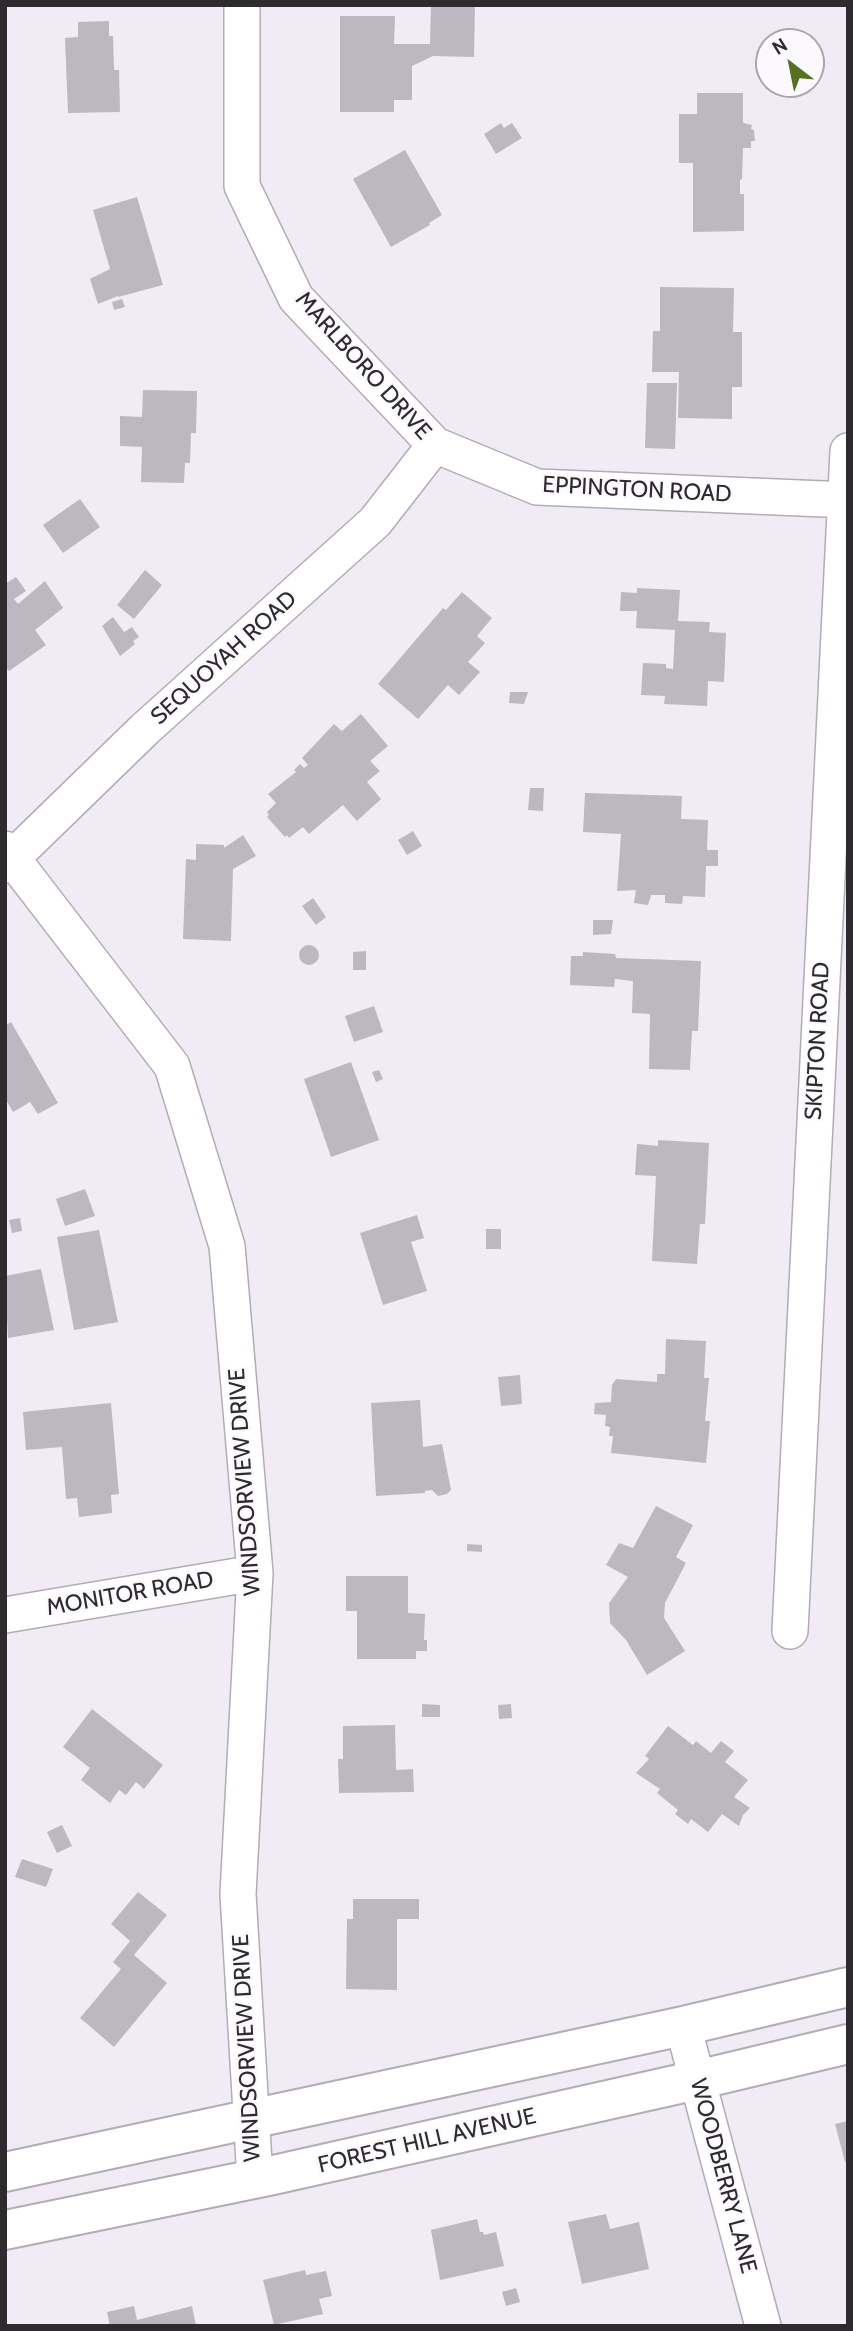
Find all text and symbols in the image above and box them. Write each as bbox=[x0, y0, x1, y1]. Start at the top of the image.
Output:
north arrow bbox=[755, 28, 825, 98]
text: N bbox=[768, 33, 791, 60]
street label: MARLBORO DRIVE bbox=[289, 286, 437, 446]
street label: EPPINGTON ROAD bbox=[542, 471, 732, 509]
street label: SEQUOYAH ROAD bbox=[145, 585, 303, 731]
street label: SKIPTON ROAD bbox=[800, 961, 836, 1121]
street label: WINDSORVIEW DRIVE bbox=[223, 1367, 267, 1597]
street label: MONITOR ROAD bbox=[44, 1566, 216, 1622]
street label: WINDSORVIEW DRIVE bbox=[227, 1933, 267, 2163]
street label: WOODBERRY LANE bbox=[684, 2076, 762, 2276]
street label: FOREST HILL AVENUE bbox=[315, 2102, 539, 2180]

